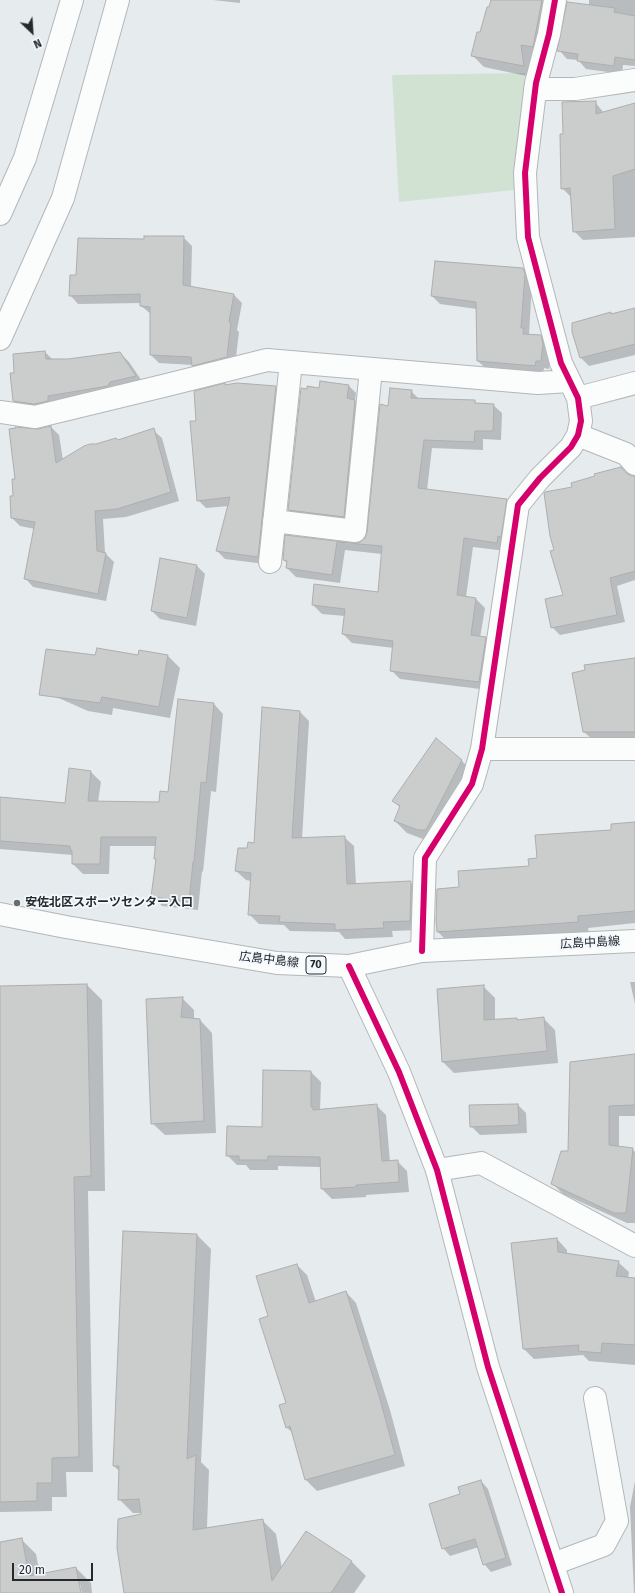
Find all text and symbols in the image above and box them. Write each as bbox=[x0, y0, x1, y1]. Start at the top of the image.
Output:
north arrow bbox=[12, 12, 52, 52]
text: N bbox=[31, 36, 43, 51]
place label: 安佐北区スポーツセンター入口 bbox=[25, 896, 193, 910]
marker: 安佐北区スポーツセンター入口 bbox=[12, 898, 22, 908]
street label: 広島中島線 bbox=[560, 934, 620, 952]
street label: 広島中島線 bbox=[238, 949, 300, 971]
road number: 70 bbox=[306, 956, 326, 974]
scale bar bbox=[14, 1555, 95, 1581]
text: 20 m bbox=[19, 1563, 45, 1577]

